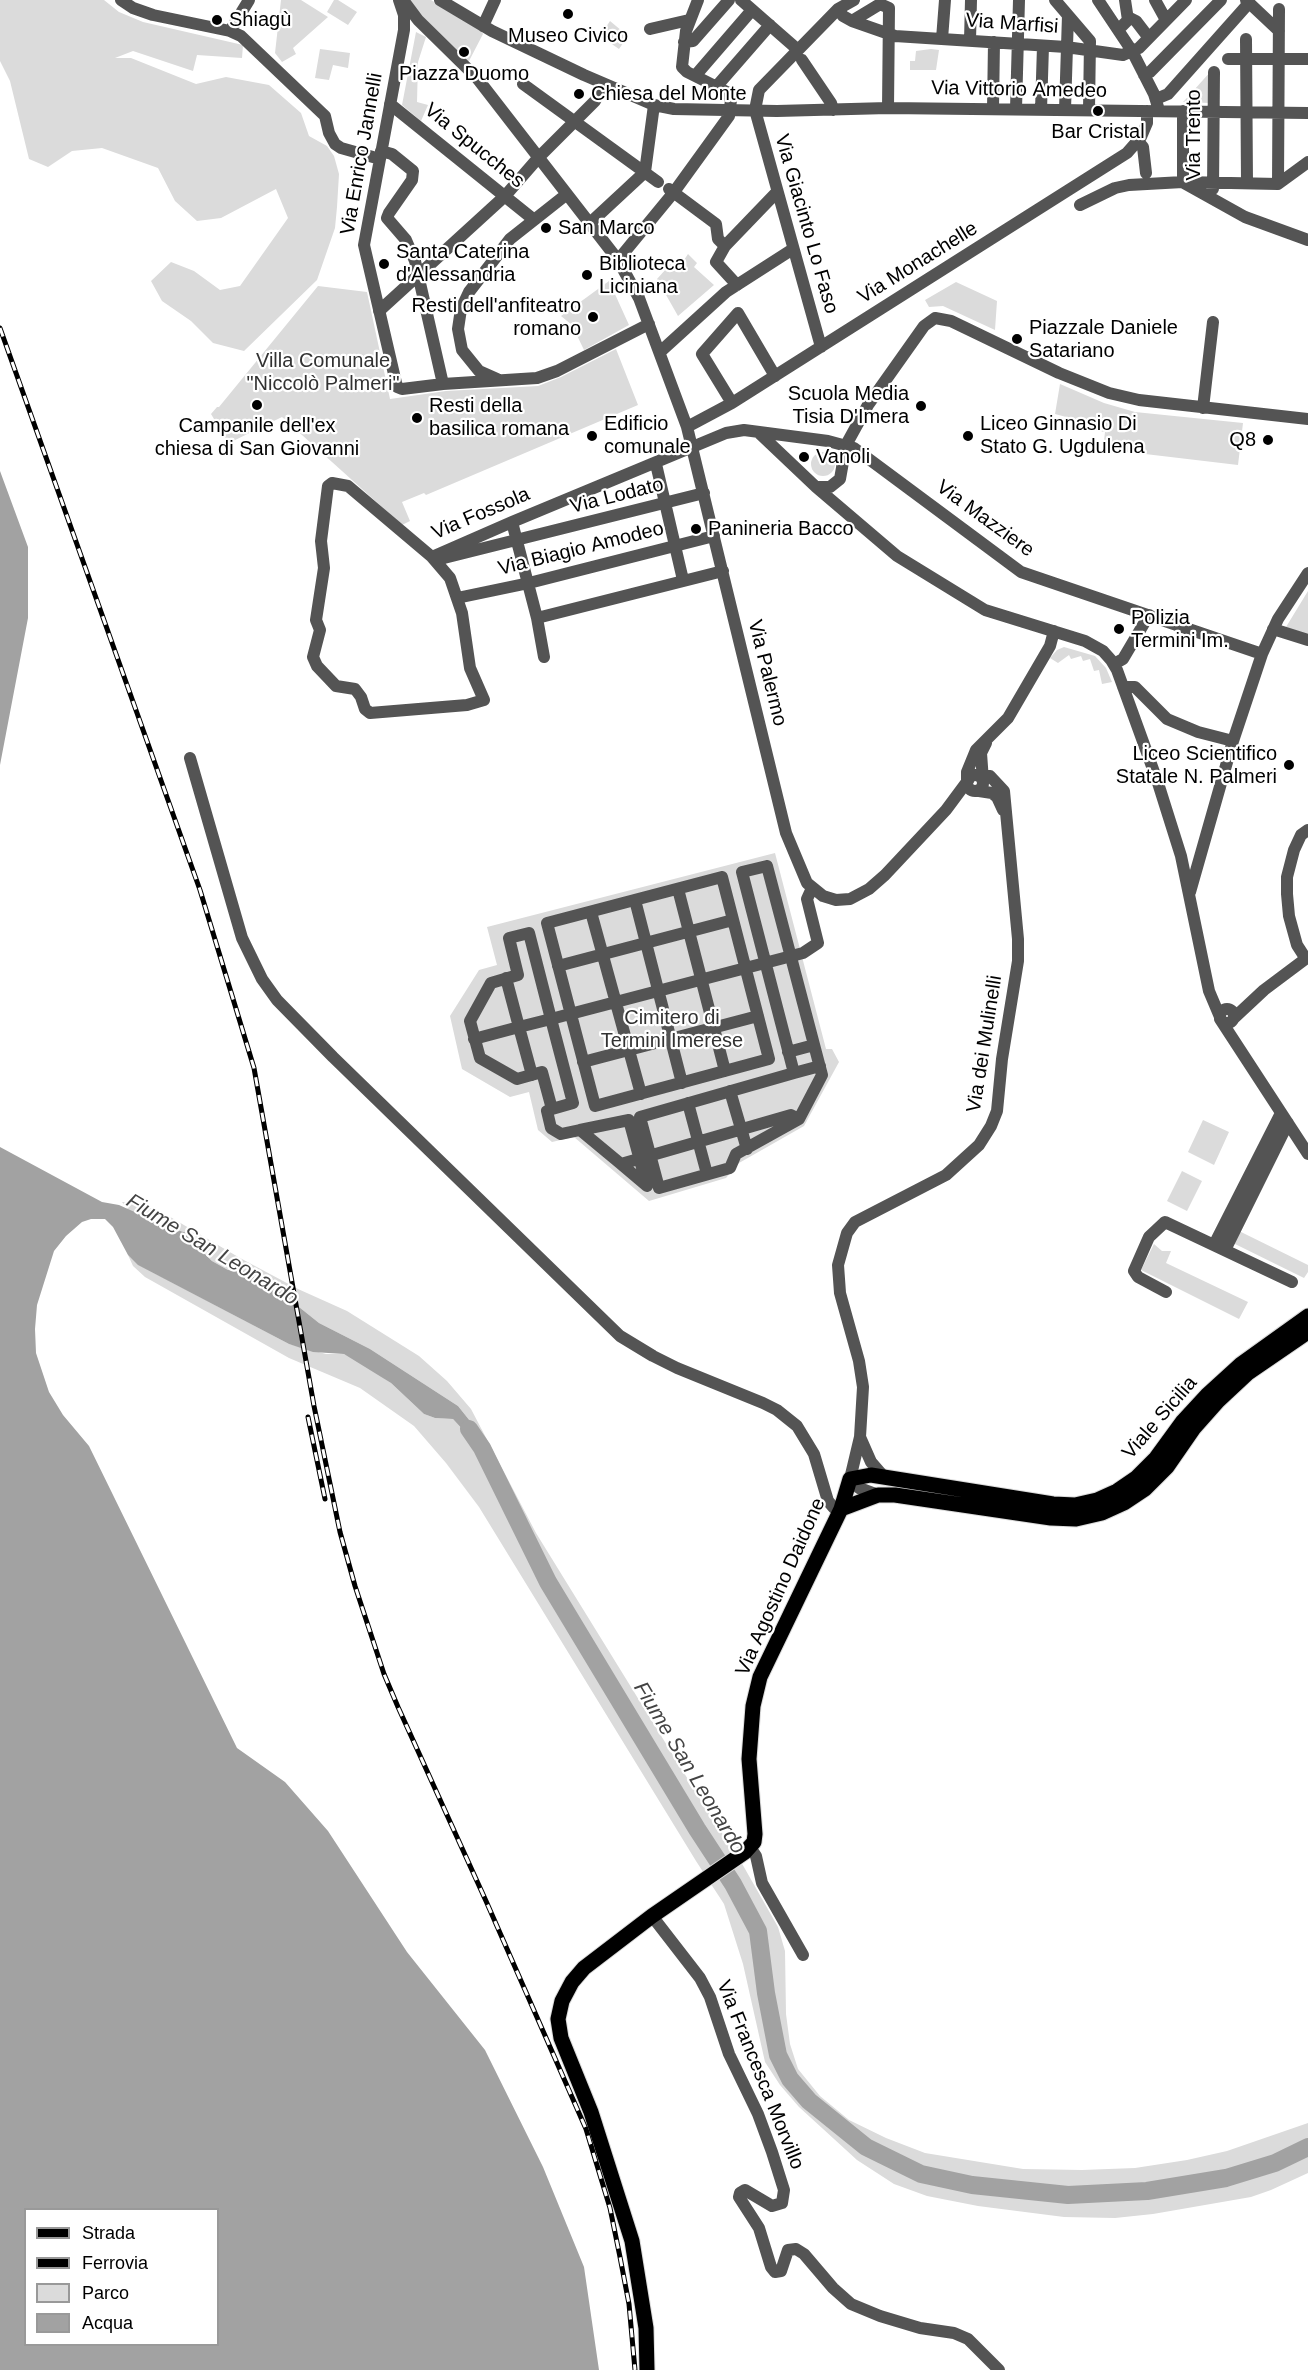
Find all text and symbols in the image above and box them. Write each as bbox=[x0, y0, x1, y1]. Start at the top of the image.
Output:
marker: Museo Civico bbox=[561, 7, 575, 21]
place label: Shiagù bbox=[229, 8, 291, 32]
street label: Via Marfisi bbox=[965, 9, 1059, 39]
marker: Shiagù bbox=[210, 13, 224, 27]
place label: Museo Civico bbox=[508, 24, 628, 48]
marker: Piazza Duomo bbox=[457, 45, 471, 59]
place label: Piazza Duomo bbox=[399, 62, 529, 86]
street label: Via Enrico Jannelli bbox=[336, 71, 388, 237]
street label: Via Vittorio Amedeo bbox=[931, 76, 1107, 104]
place label: Chiesa del Monte bbox=[591, 82, 747, 106]
marker: Chiesa del Monte bbox=[572, 87, 586, 101]
street label: Via Trento bbox=[1182, 89, 1206, 181]
street label: Via Spucches bbox=[419, 98, 529, 194]
marker: Bar Cristal bbox=[1091, 104, 1105, 118]
place label: Bar Cristal bbox=[1051, 120, 1145, 144]
street label: Via Giacinto Lo Faso bbox=[769, 132, 843, 316]
place label: San Marco bbox=[558, 216, 655, 240]
street label: Via Monachelle bbox=[854, 217, 982, 309]
marker: San Marco bbox=[539, 221, 553, 235]
place label: Santa Caterina d'Alessandria bbox=[396, 240, 529, 287]
place label: Biblioteca Liciniana bbox=[599, 252, 686, 299]
marker: Santa Caterina d'Alessandria bbox=[377, 257, 391, 271]
marker: Biblioteca Liciniana bbox=[580, 268, 594, 282]
place label: Resti dell'anfiteatro romano bbox=[412, 294, 581, 341]
marker: Resti dell'anfiteatro romano bbox=[586, 310, 600, 324]
place label: Piazzale Daniele Satariano bbox=[1029, 316, 1178, 363]
marker: Piazzale Daniele Satariano bbox=[1010, 332, 1024, 346]
park label: Villa Comunale "Niccolò Palmeri" bbox=[246, 349, 400, 396]
place label: Scuola Media Tisia D'Imera bbox=[788, 382, 909, 429]
place label: Resti della basilica romana bbox=[429, 394, 569, 441]
marker: Campanile dell'ex chiesa di San Giovanni bbox=[250, 398, 264, 412]
marker: Scuola Media Tisia D'Imera bbox=[914, 399, 928, 413]
marker: Resti della basilica romana bbox=[410, 411, 424, 425]
place label: Edificio comunale bbox=[604, 412, 691, 459]
place label: Liceo Ginnasio Di Stato G. Ugdulena bbox=[980, 412, 1145, 459]
place label: Campanile dell'ex chiesa di San Giovanni bbox=[155, 414, 359, 461]
place label: Q8 bbox=[1229, 428, 1256, 452]
marker: Edificio comunale bbox=[585, 429, 599, 443]
marker: Liceo Ginnasio Di Stato G. Ugdulena bbox=[961, 429, 975, 443]
marker: Q8 bbox=[1261, 433, 1275, 447]
place label: Vanoli bbox=[816, 445, 870, 469]
marker: Vanoli bbox=[797, 450, 811, 464]
street label: Via Lodato bbox=[568, 473, 666, 519]
street label: Via Mazziere bbox=[931, 475, 1039, 563]
street label: Via Fossola bbox=[428, 483, 534, 545]
street label: Via Biagio Amodeo bbox=[496, 517, 666, 581]
place label: Panineria Bacco bbox=[708, 517, 854, 541]
marker: Panineria Bacco bbox=[689, 522, 703, 536]
place label: Polizia Termini Im. bbox=[1131, 606, 1229, 653]
street label: Via Palermo bbox=[742, 617, 792, 729]
marker: Polizia Termini Im. bbox=[1112, 622, 1126, 636]
place label: Liceo Scientifico Statale N. Palmeri bbox=[1116, 742, 1277, 789]
marker: Liceo Scientifico Statale N. Palmeri bbox=[1282, 758, 1296, 772]
street label: Via dei Mulinelli bbox=[962, 974, 1008, 1114]
park label: Cimitero di Termini Imerese bbox=[601, 1006, 743, 1053]
water label: Fiume San Leonardo bbox=[121, 1189, 303, 1311]
street label: Viale Sicilia bbox=[1118, 1372, 1202, 1464]
street label: Via Agostino Daidone bbox=[731, 1494, 831, 1680]
water label: Fiume San Leonardo bbox=[628, 1677, 750, 1859]
street label: Via Francesca Morvillo bbox=[711, 1977, 809, 2173]
legend bbox=[24, 2208, 219, 2346]
text: Strada bbox=[82, 2223, 135, 2243]
text: Ferrovia bbox=[82, 2253, 148, 2273]
text: Parco bbox=[82, 2283, 129, 2303]
text: Acqua bbox=[82, 2313, 133, 2333]

